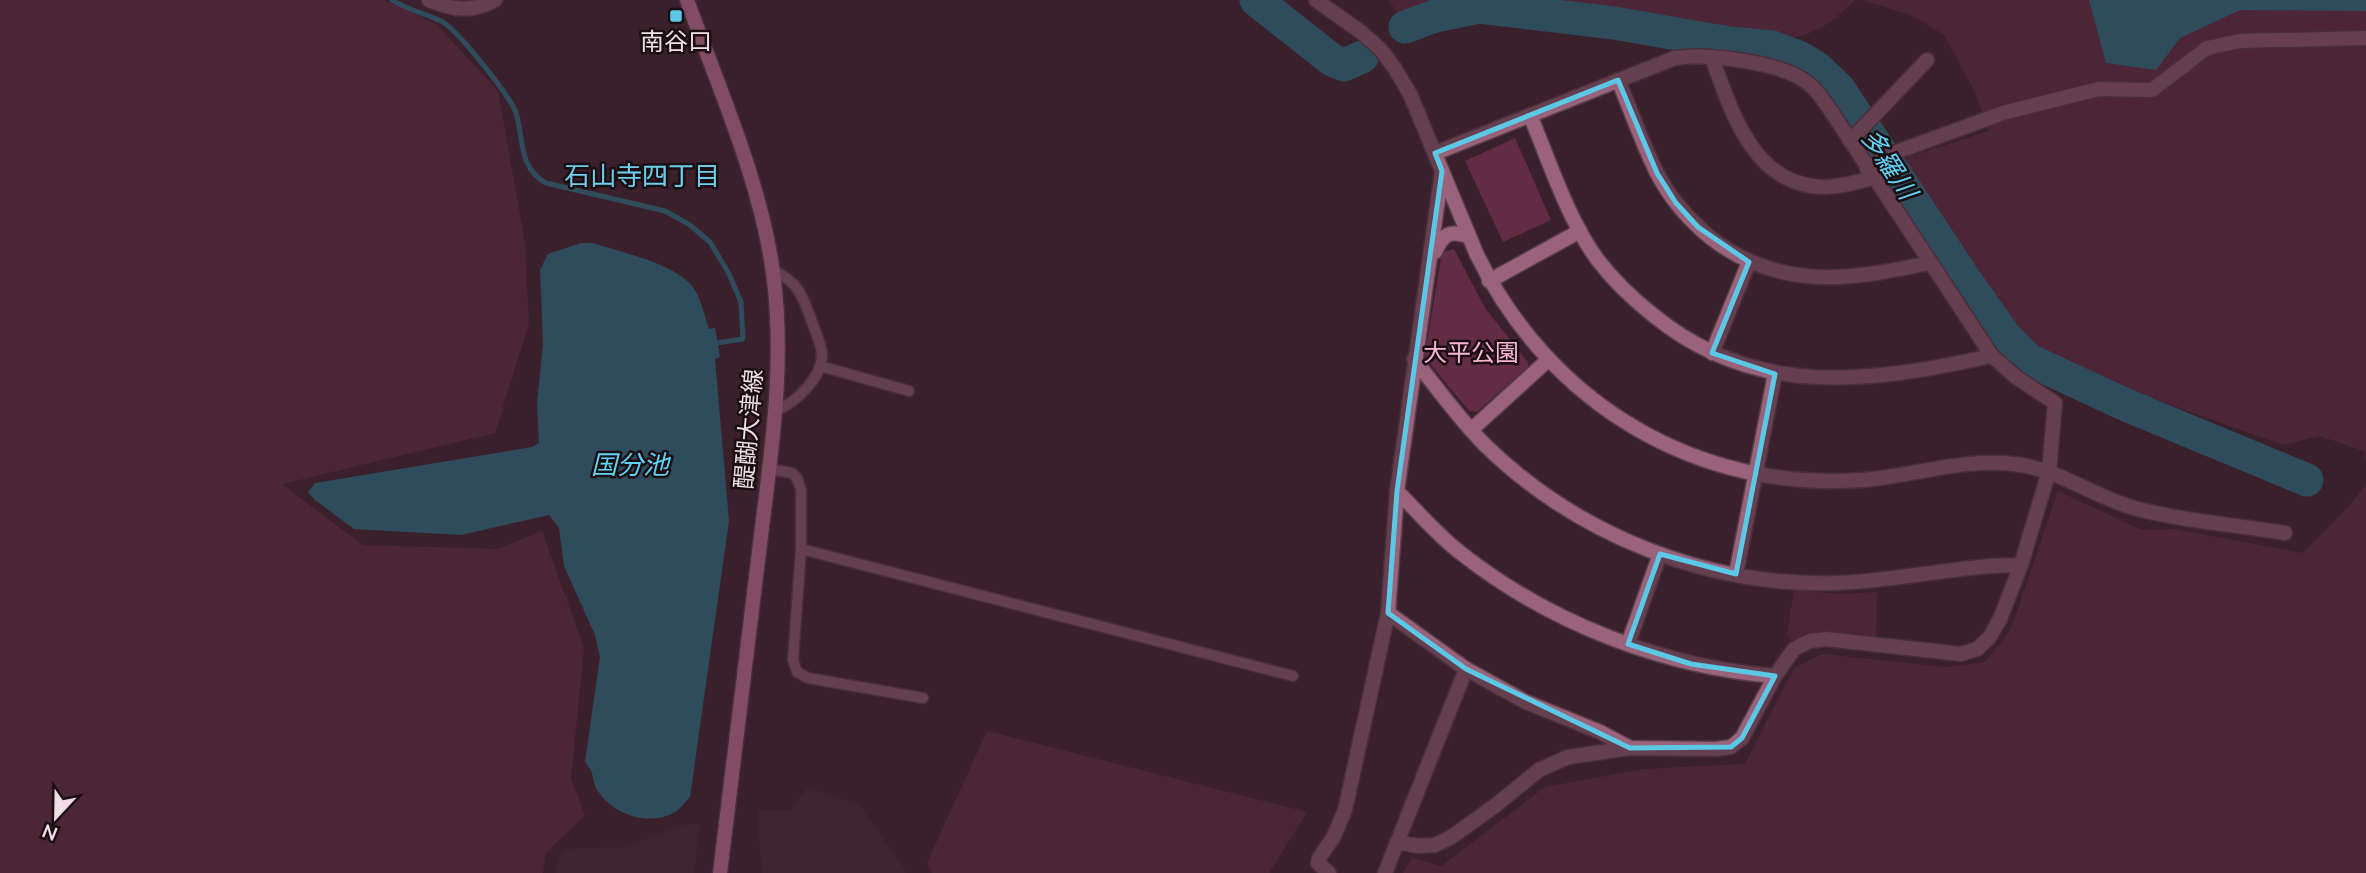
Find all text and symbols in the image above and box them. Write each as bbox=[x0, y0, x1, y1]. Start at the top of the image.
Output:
marker: 南谷口 bbox=[668, 8, 684, 24]
place label: 南谷口 bbox=[640, 26, 712, 56]
water label: 多羅川 bbox=[1854, 122, 1926, 208]
district label: 石山寺四丁目 bbox=[564, 159, 720, 192]
park label: 大平公園 bbox=[1423, 337, 1519, 367]
street label: 醍醐大津線 bbox=[728, 368, 768, 490]
water label: 国分池 bbox=[591, 448, 672, 481]
north arrow bbox=[21, 782, 91, 852]
text: N bbox=[38, 819, 61, 847]

